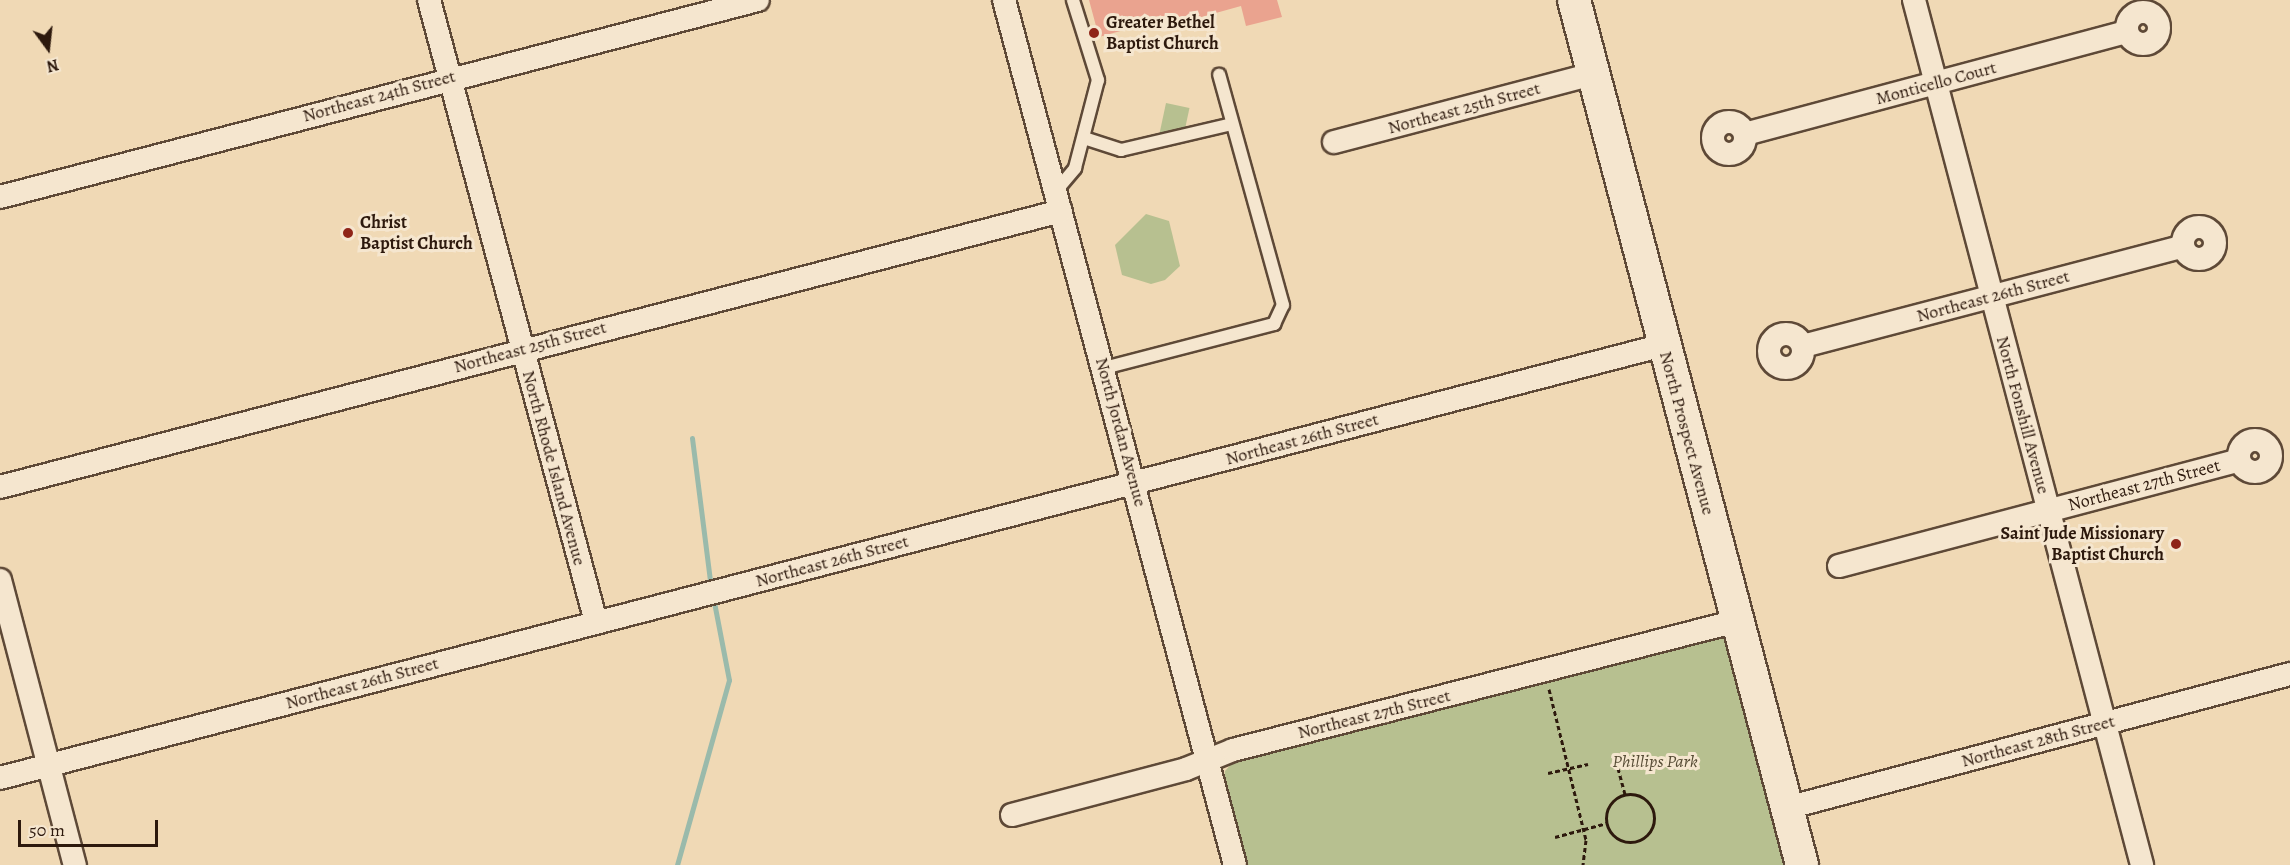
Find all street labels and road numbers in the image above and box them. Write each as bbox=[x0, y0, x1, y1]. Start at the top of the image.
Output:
street label: Monticello Court bbox=[1873, 57, 1999, 109]
street label: Northeast 24th Street bbox=[300, 65, 458, 127]
street label: Northeast 25th Street bbox=[1385, 77, 1543, 139]
street label: Northeast 26th Street bbox=[1914, 265, 2072, 327]
street label: Northeast 25th Street bbox=[451, 316, 609, 378]
street label: North Fonshill Avenue bbox=[1992, 334, 2054, 496]
street label: North Prospect Avenue bbox=[1655, 349, 1719, 517]
street label: North Jordan Avenue bbox=[1091, 355, 1151, 509]
street label: North Rhode Island Avenue bbox=[518, 368, 590, 568]
street label: Northeast 26th Street bbox=[1223, 408, 1381, 470]
street label: Northeast 27th Street bbox=[2066, 454, 2222, 516]
street label: Northeast 26th Street bbox=[753, 530, 911, 592]
street label: Northeast 26th Street bbox=[283, 652, 441, 714]
street label: Northeast 27th Street bbox=[1295, 685, 1453, 743]
street label: Northeast 28th Street bbox=[1959, 710, 2117, 772]

